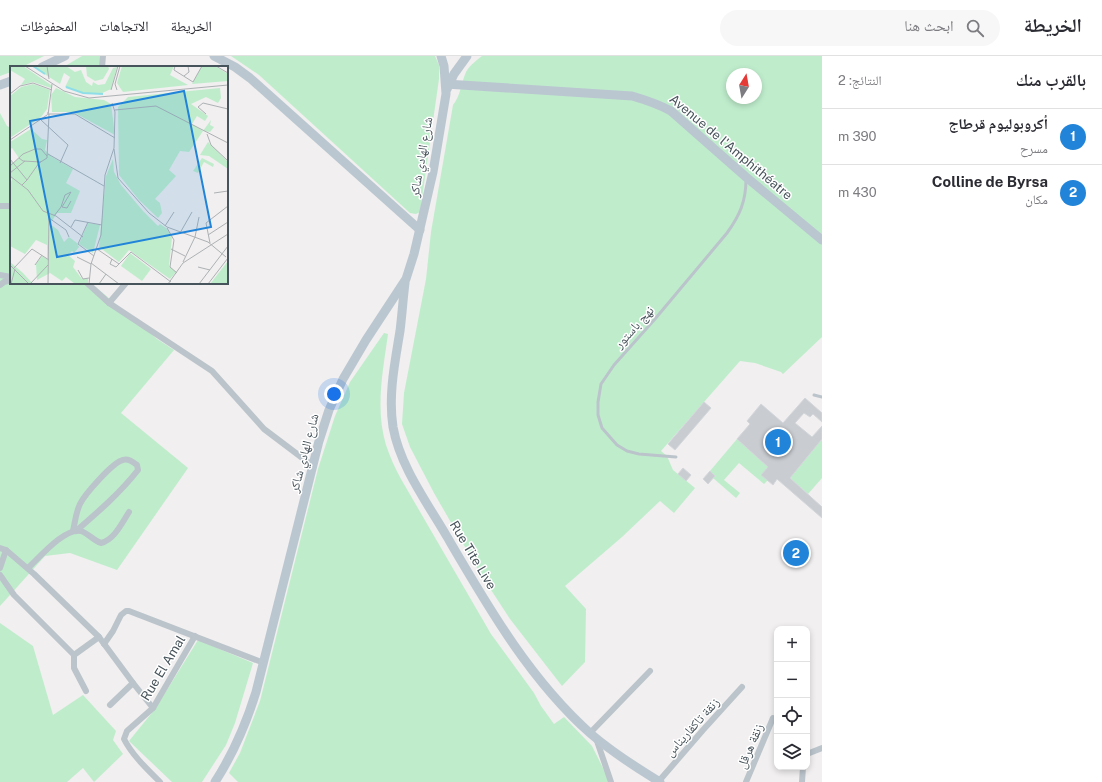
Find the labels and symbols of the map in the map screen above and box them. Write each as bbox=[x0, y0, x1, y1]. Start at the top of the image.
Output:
inset map bbox=[10, 66, 228, 284]
north arrow bbox=[726, 68, 762, 104]
street label: Avenue de l'Amphithéatre bbox=[667, 91, 795, 203]
street label: شارع الهادي شاكر bbox=[406, 116, 439, 200]
street label: نهج باستور bbox=[611, 303, 658, 353]
your location bbox=[324, 384, 344, 404]
street label: شارع الهادي شاكر bbox=[286, 412, 325, 496]
pin: 1 bbox=[765, 427, 791, 457]
street label: Rue Tite Live bbox=[447, 518, 499, 592]
pin: 2 bbox=[783, 538, 809, 568]
street label: Rue El Amal bbox=[138, 633, 188, 703]
street label: زنقة تاكفاريناس bbox=[662, 695, 723, 760]
street label: زنقة هرقل bbox=[734, 721, 767, 771]

